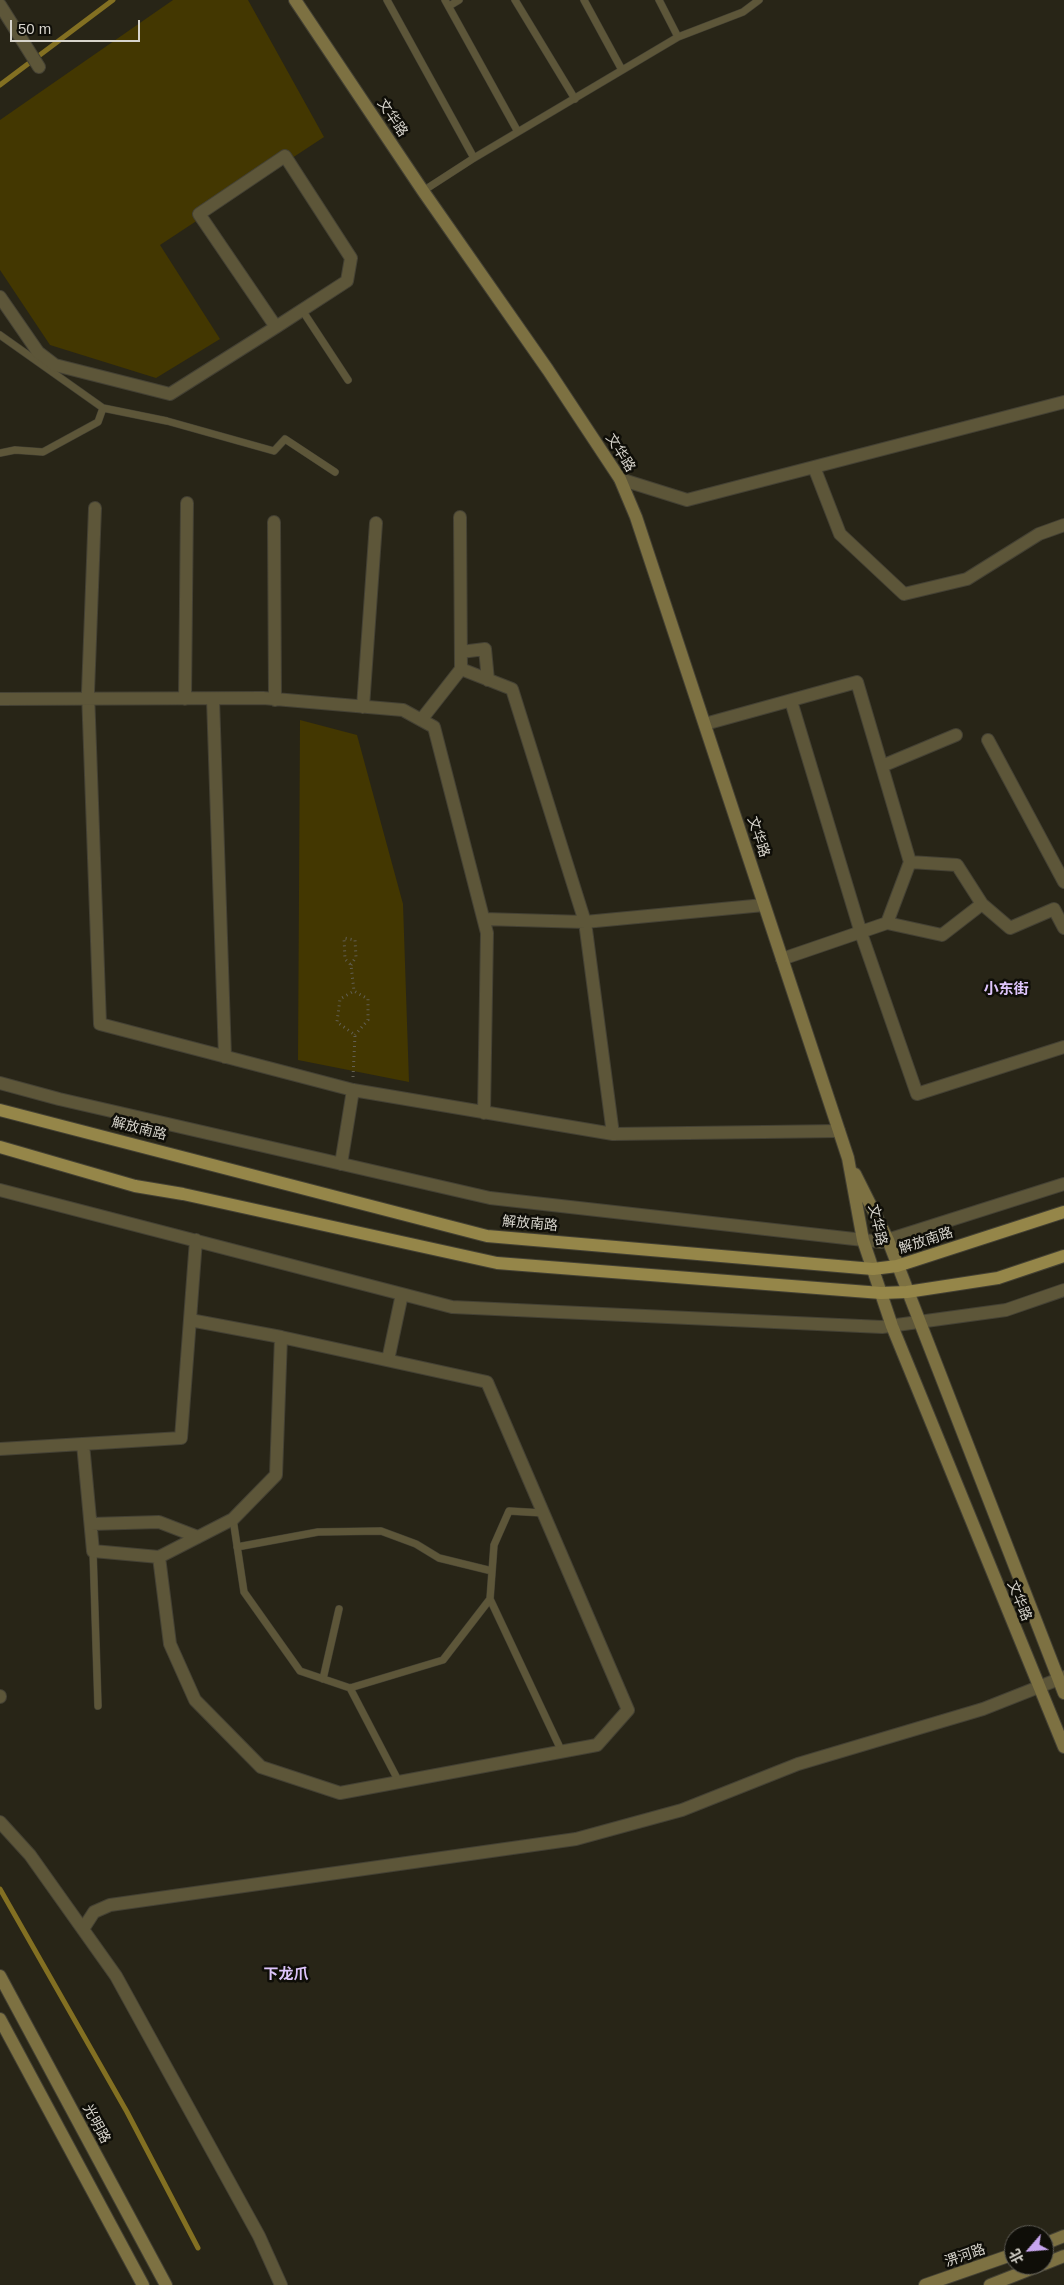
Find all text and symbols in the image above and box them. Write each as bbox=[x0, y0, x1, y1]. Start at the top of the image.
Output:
scale bar bbox=[12, 10, 142, 42]
text: 50 m bbox=[18, 20, 51, 37]
street label: 文华路 bbox=[373, 96, 411, 140]
street label: 文华路 bbox=[602, 431, 638, 475]
street label: 文华路 bbox=[744, 814, 772, 860]
district label: 小东街 bbox=[984, 981, 1028, 999]
street label: 解放南路 bbox=[110, 1114, 168, 1144]
street label: 文华路 bbox=[864, 1203, 890, 1247]
street label: 解放南路 bbox=[501, 1213, 559, 1235]
street label: 解放南路 bbox=[897, 1224, 955, 1258]
street label: 文华路 bbox=[1003, 1578, 1035, 1624]
district label: 下龙爪 bbox=[264, 1966, 308, 1984]
street label: 光明路 bbox=[79, 2102, 113, 2146]
north arrow bbox=[1004, 2225, 1054, 2275]
street label: 淠河路 bbox=[942, 2241, 988, 2271]
text: 北 bbox=[1006, 2246, 1027, 2266]

